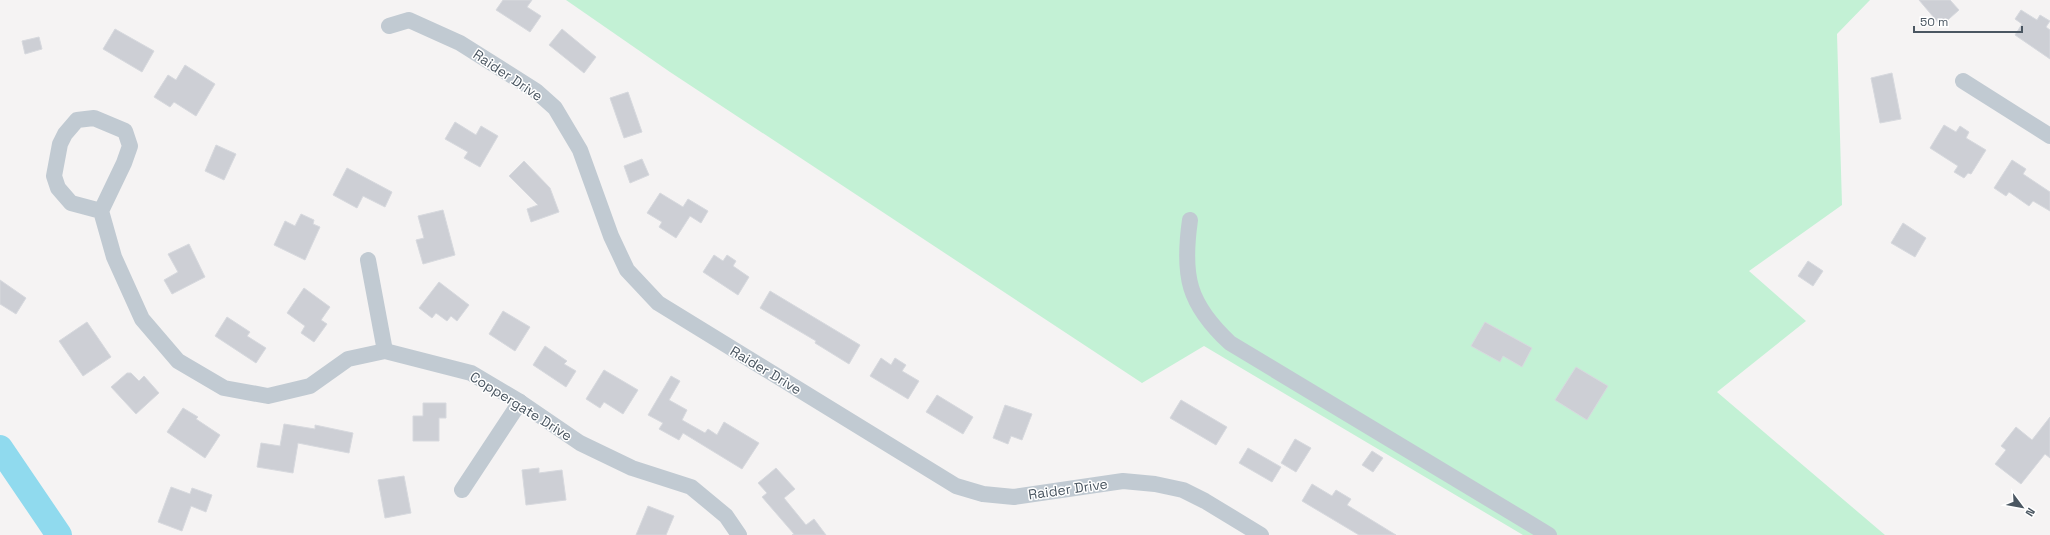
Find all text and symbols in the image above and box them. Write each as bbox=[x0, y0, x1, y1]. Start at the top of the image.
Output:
scale bar bbox=[1914, 8, 2022, 34]
text: 50 m bbox=[1920, 14, 1948, 30]
street label: Raider Drive bbox=[470, 45, 546, 105]
street label: Raider Drive bbox=[727, 342, 805, 398]
street label: Coppergate Drive bbox=[467, 367, 575, 445]
street label: Raider Drive bbox=[1027, 475, 1109, 503]
north arrow bbox=[2002, 487, 2042, 527]
text: N bbox=[2023, 505, 2038, 519]

